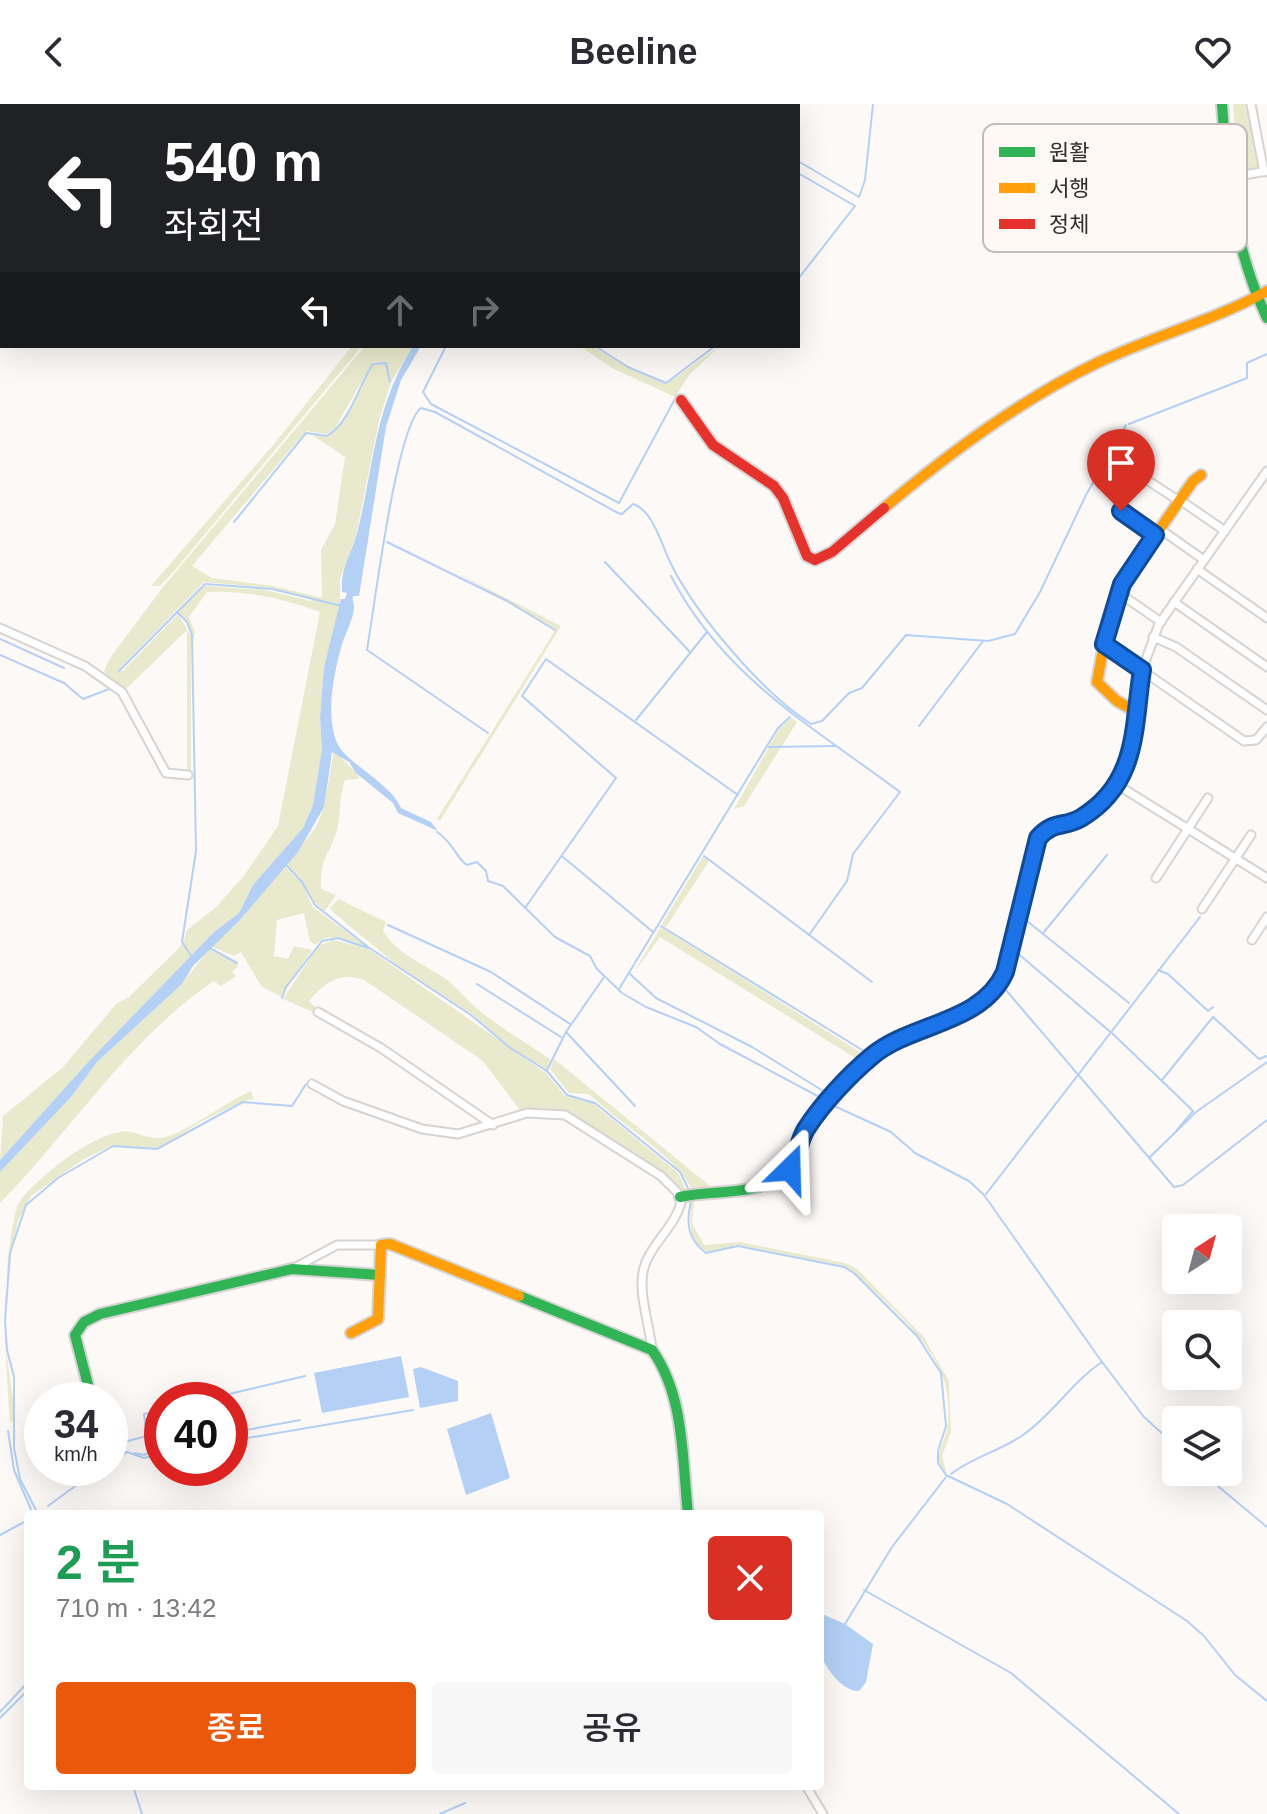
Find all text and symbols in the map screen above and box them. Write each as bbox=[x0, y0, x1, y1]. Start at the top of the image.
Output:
icon: back bbox=[32, 30, 76, 74]
icon: heart bbox=[1191, 30, 1235, 74]
text: Beeline bbox=[569, 31, 698, 72]
legend bbox=[983, 124, 1247, 252]
text: 540 m bbox=[164, 130, 323, 193]
icon: left bbox=[32, 136, 136, 240]
text: 원활 bbox=[1049, 140, 1089, 165]
text: 서행 bbox=[1049, 176, 1089, 201]
text: 좌회전 bbox=[164, 205, 263, 246]
text: 정체 bbox=[1049, 212, 1089, 237]
icon: left bbox=[294, 288, 338, 332]
icon: ahead bbox=[378, 288, 422, 332]
icon: right bbox=[462, 288, 506, 332]
pin bbox=[1087, 429, 1155, 511]
icon: arrive bbox=[1099, 441, 1143, 485]
position arrow bbox=[748, 1127, 832, 1211]
north arrow bbox=[1162, 1214, 1242, 1294]
map controls bbox=[1162, 1214, 1242, 1486]
button: search bbox=[1162, 1310, 1242, 1390]
speed limit sign: 40 bbox=[144, 1382, 248, 1486]
text: 34 bbox=[54, 1402, 98, 1446]
button: layers bbox=[1162, 1406, 1242, 1486]
text: km/h bbox=[54, 1443, 98, 1465]
text: 2 분 bbox=[56, 1536, 140, 1589]
button: close bbox=[708, 1536, 792, 1620]
text: 710 m · 13:42 bbox=[56, 1593, 216, 1623]
button: 종료 bbox=[56, 1682, 416, 1774]
button: 공유 bbox=[432, 1682, 792, 1774]

